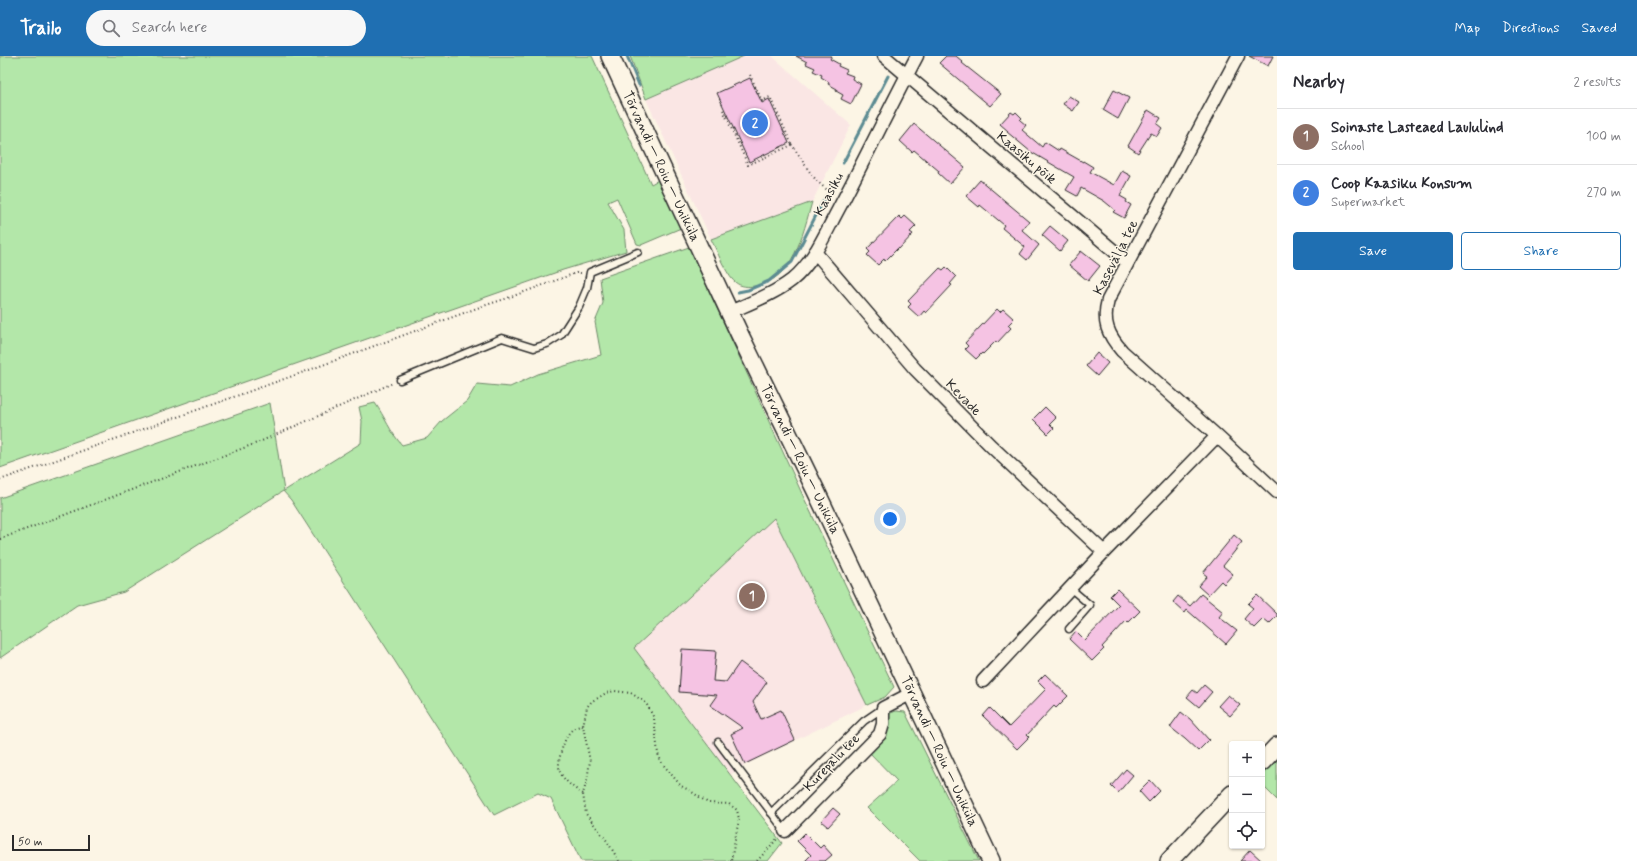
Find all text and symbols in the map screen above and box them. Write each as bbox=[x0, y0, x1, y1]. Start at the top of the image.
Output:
search box bbox=[86, 10, 366, 46]
text: Trailo bbox=[20, 16, 62, 41]
icon: search bbox=[100, 17, 122, 39]
text: Search here bbox=[132, 18, 207, 38]
text: Map bbox=[1454, 19, 1480, 37]
text: Directions bbox=[1502, 19, 1560, 37]
text: Saved bbox=[1582, 19, 1617, 37]
text: Nearby bbox=[1293, 71, 1345, 93]
text: 2 results bbox=[1574, 74, 1621, 91]
street label: Tõrvandi — Roiu — Uniküla bbox=[618, 88, 704, 245]
pin: 2 bbox=[742, 108, 768, 138]
text: Soinaste Lasteaed Laululind bbox=[1331, 118, 1504, 138]
street label: Kaasiku põik bbox=[993, 127, 1060, 188]
text: 1 bbox=[1303, 128, 1309, 145]
text: 100 m bbox=[1586, 128, 1621, 145]
text: School bbox=[1331, 138, 1365, 155]
street label: Kaasiku bbox=[810, 170, 848, 219]
text: Coop Kaasiku Konsum bbox=[1331, 174, 1472, 194]
text: 2 bbox=[1303, 184, 1309, 201]
text: 270 m bbox=[1586, 184, 1621, 201]
text: Supermarket bbox=[1331, 194, 1405, 211]
street label: Kasevälja tee bbox=[1089, 216, 1143, 298]
button: Save bbox=[1293, 232, 1453, 270]
button: Share bbox=[1461, 232, 1621, 270]
street label: Kevade bbox=[941, 376, 985, 420]
street label: Tõrvandi — Roiu — Uniküla bbox=[756, 382, 844, 537]
your location bbox=[880, 509, 900, 529]
pin: 1 bbox=[739, 581, 765, 611]
street label: Tõrvandi — Roiu — Uniküla bbox=[896, 673, 982, 830]
street label: Kurepalu tee bbox=[800, 730, 864, 796]
map controls bbox=[1229, 741, 1265, 849]
button: + bbox=[1229, 741, 1265, 777]
button: − bbox=[1229, 777, 1265, 813]
button: locate bbox=[1229, 813, 1265, 849]
scale bar bbox=[12, 833, 90, 852]
text: 50 m bbox=[18, 835, 43, 849]

